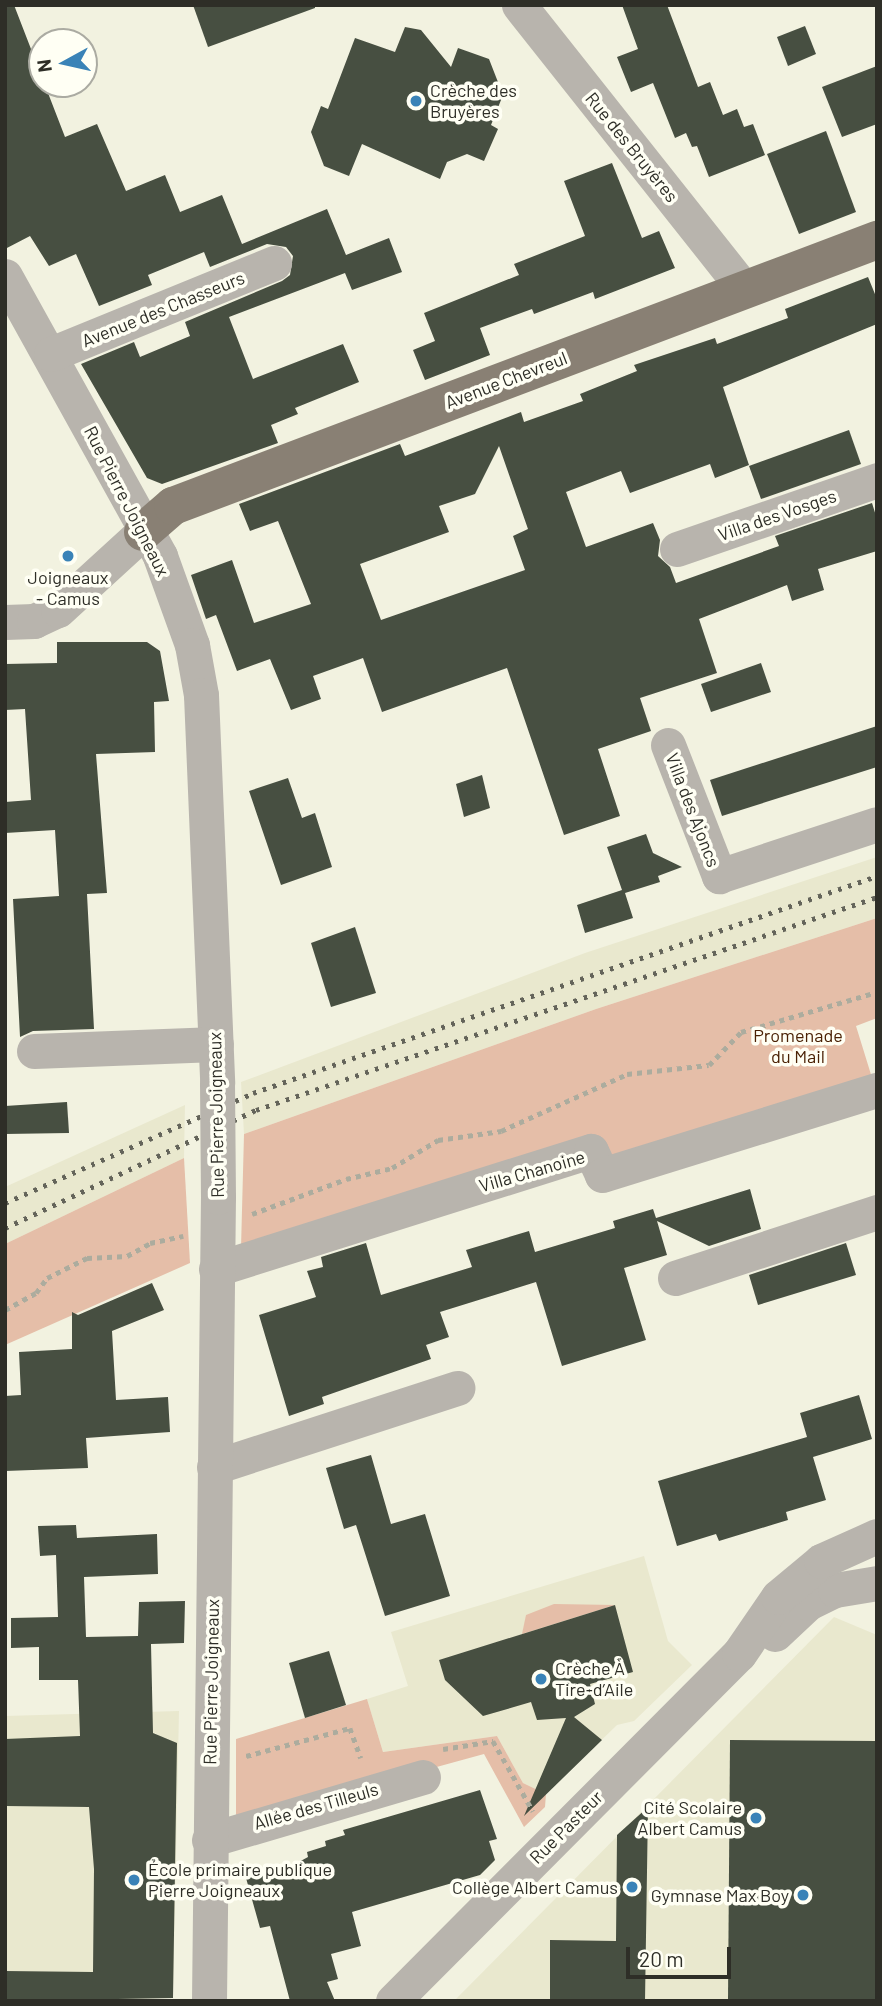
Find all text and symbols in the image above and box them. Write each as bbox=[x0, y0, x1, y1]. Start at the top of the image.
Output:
north arrow bbox=[28, 28, 98, 98]
text: N bbox=[31, 58, 56, 74]
place label: Crèche des Bruyères bbox=[430, 80, 517, 122]
street label: Rue des Bruyères bbox=[581, 88, 683, 206]
marker: Crèche des Bruyères bbox=[408, 93, 424, 109]
street label: Avenue des Chasseurs bbox=[78, 266, 248, 352]
street label: Avenue Chevreul bbox=[442, 347, 570, 413]
street label: Rue Pierre Joigneaux bbox=[80, 422, 174, 580]
street label: Villa des Vosges bbox=[715, 485, 839, 545]
marker: Joigneaux - Camus bbox=[60, 548, 76, 564]
place label: Joigneaux - Camus bbox=[28, 567, 108, 610]
street label: Villa des Ajoncs bbox=[661, 750, 725, 870]
park label: Promenade du Mail bbox=[753, 1025, 843, 1068]
street label: Rue Pierre Joigneaux bbox=[204, 1032, 228, 1198]
street label: Villa Chanoine bbox=[477, 1146, 587, 1196]
street label: Rue Pierre Joigneaux bbox=[199, 1599, 223, 1765]
place label: Crèche À Tire-d’Aile bbox=[555, 1658, 633, 1700]
marker: Crèche À Tire-d’Aile bbox=[533, 1671, 549, 1687]
street label: Allée des Tilleuls bbox=[251, 1778, 381, 1834]
street label: Rue Pasteur bbox=[525, 1786, 607, 1868]
place label: Cité Scolaire Albert Camus bbox=[637, 1797, 742, 1840]
marker: Cité Scolaire Albert Camus bbox=[748, 1810, 764, 1826]
place label: École primaire publique Pierre Joigneaux bbox=[148, 1859, 332, 1902]
marker: École primaire publique Pierre Joigneaux bbox=[126, 1872, 142, 1888]
place label: Collège Albert Camus bbox=[452, 1876, 618, 1898]
marker: Collège Albert Camus bbox=[624, 1879, 640, 1895]
place label: Gymnase Max Boy bbox=[651, 1884, 789, 1906]
marker: Gymnase Max Boy bbox=[795, 1887, 811, 1903]
scale bar bbox=[630, 1932, 735, 1976]
text: 20 m bbox=[639, 1946, 684, 1971]

